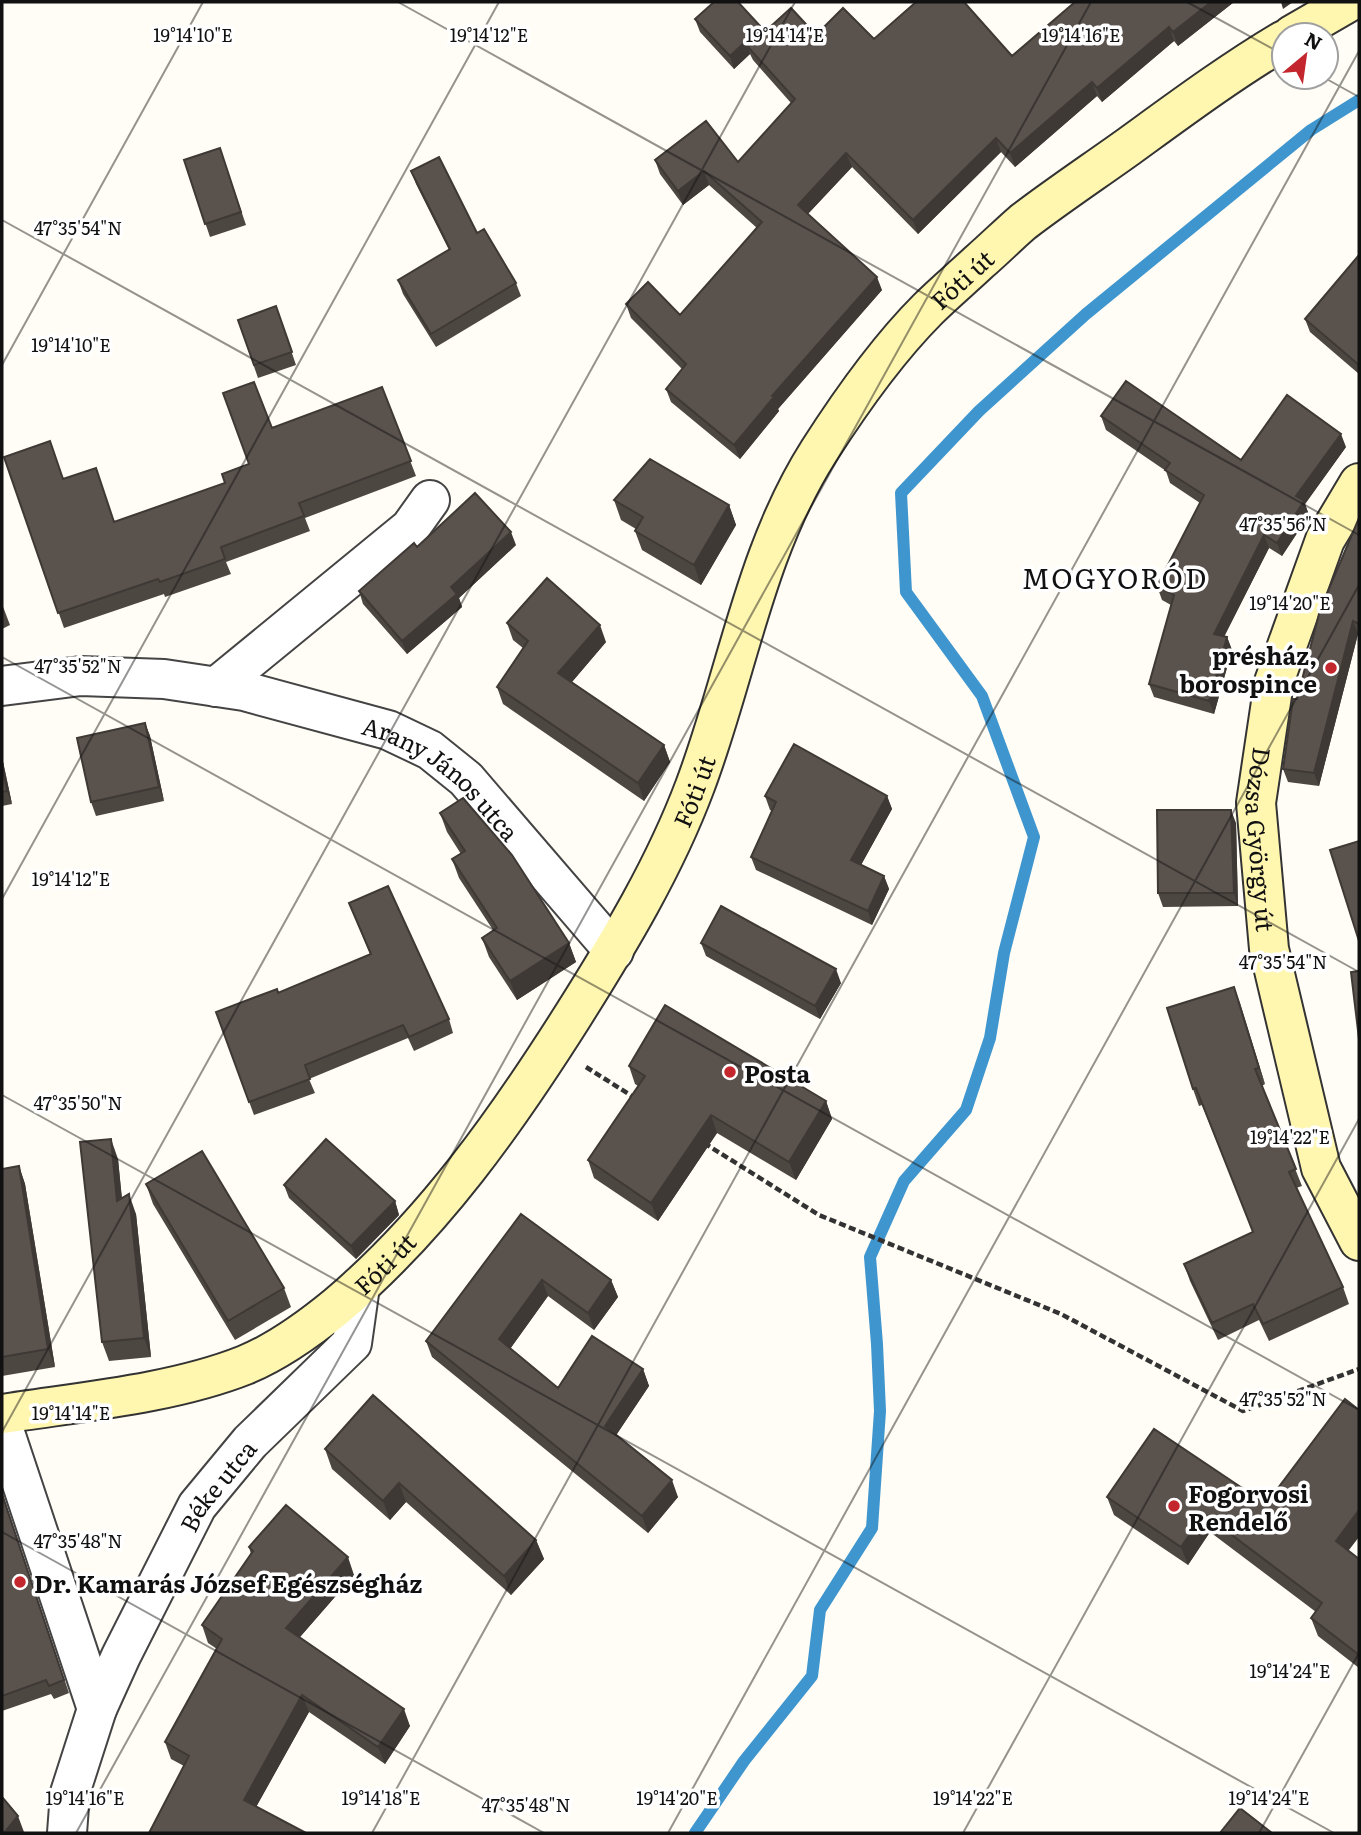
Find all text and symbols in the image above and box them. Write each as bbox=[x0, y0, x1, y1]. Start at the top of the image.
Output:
text: 19°14'10"E bbox=[153, 21, 233, 48]
text: 19°14'12"E bbox=[450, 21, 528, 48]
text: 19°14'14"E bbox=[746, 21, 824, 48]
text: 19°14'16"E bbox=[1042, 21, 1120, 48]
north arrow bbox=[1270, 21, 1340, 91]
text: N bbox=[1300, 24, 1328, 56]
text: 47°35'54"N bbox=[34, 214, 122, 241]
street label: Fóti út bbox=[922, 240, 1001, 316]
text: 19°14'10"E bbox=[31, 331, 111, 358]
text: 47°35'56"N bbox=[1239, 510, 1327, 537]
district label: MOGYORÓD bbox=[1022, 556, 1208, 598]
text: 19°14'20"E bbox=[1249, 589, 1331, 616]
place label: présház, borospince bbox=[1180, 637, 1317, 700]
text: 47°35'52"N bbox=[34, 652, 122, 679]
marker: présház, borospince bbox=[1323, 660, 1339, 676]
street label: Arany János utca bbox=[359, 706, 528, 848]
street label: Dózsa György út bbox=[1238, 745, 1285, 933]
street label: Fóti út bbox=[663, 750, 722, 832]
text: 19°14'12"E bbox=[32, 865, 110, 892]
text: 47°35'54"N bbox=[1239, 948, 1327, 975]
place label: Posta bbox=[744, 1055, 810, 1090]
marker: Posta bbox=[722, 1064, 738, 1080]
text: 47°35'50"N bbox=[34, 1089, 122, 1116]
text: 19°14'22"E bbox=[1250, 1123, 1330, 1150]
street label: Fóti út bbox=[345, 1224, 423, 1301]
text: 47°35'52"N bbox=[1239, 1385, 1327, 1412]
text: 19°14'14"E bbox=[32, 1399, 110, 1426]
street label: Béke utca bbox=[170, 1431, 263, 1537]
place label: Fogorvosi Rendelő bbox=[1188, 1475, 1309, 1538]
marker: Fogorvosi Rendelő bbox=[1166, 1498, 1182, 1514]
text: 47°35'48"N bbox=[33, 1527, 123, 1554]
place label: Dr. Kamarás József Egészségház bbox=[34, 1565, 423, 1600]
marker: Dr. Kamarás József Egészségház bbox=[12, 1574, 28, 1590]
text: 19°14'24"E bbox=[1250, 1657, 1330, 1684]
text: 19°14'16"E bbox=[46, 1784, 124, 1811]
text: 19°14'18"E bbox=[341, 1784, 421, 1811]
text: 19°14'20"E bbox=[636, 1784, 718, 1811]
text: 19°14'22"E bbox=[933, 1784, 1013, 1811]
text: 19°14'24"E bbox=[1229, 1784, 1309, 1811]
text: 47°35'48"N bbox=[481, 1791, 571, 1818]

